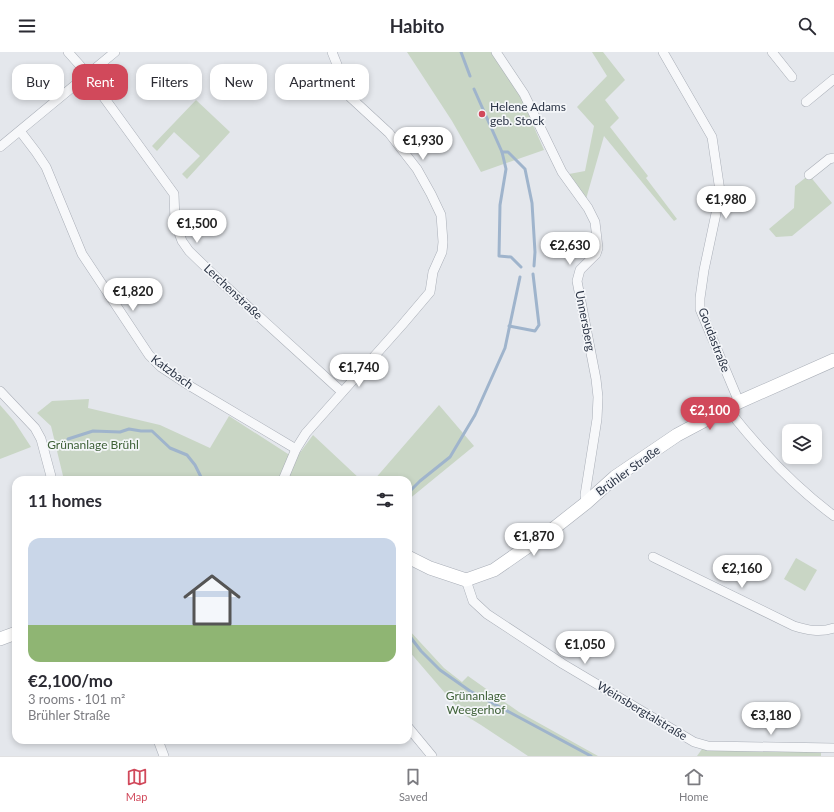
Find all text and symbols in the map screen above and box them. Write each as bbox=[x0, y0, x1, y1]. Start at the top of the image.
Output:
icon: menu bbox=[16, 15, 38, 37]
text: Habito bbox=[390, 15, 444, 37]
icon: search bbox=[796, 15, 818, 37]
chip: Buy bbox=[12, 64, 64, 100]
chip: Rent bbox=[72, 64, 128, 100]
chip: Filters bbox=[136, 64, 202, 100]
chip: New bbox=[210, 64, 267, 100]
chip: Apartment bbox=[275, 64, 369, 100]
place label: Helene Adams geb. Stock bbox=[490, 99, 566, 128]
marker: Helene Adams geb. Stock bbox=[477, 109, 487, 119]
pin: €1,930 bbox=[390, 127, 456, 161]
text: €1,930 bbox=[403, 132, 443, 148]
pin: €1,980 bbox=[693, 186, 759, 220]
text: €1,980 bbox=[706, 191, 746, 207]
pin: €1,500 bbox=[164, 210, 230, 244]
text: €1,500 bbox=[177, 215, 217, 231]
pin: €2,630 bbox=[537, 232, 603, 266]
text: €2,630 bbox=[550, 237, 590, 253]
street label: Lerchenstraße bbox=[201, 261, 266, 323]
pin: €1,820 bbox=[100, 278, 166, 312]
text: €1,820 bbox=[113, 283, 153, 299]
street label: Unnersberg bbox=[572, 289, 599, 352]
street label: Goudastraße bbox=[695, 305, 734, 374]
street label: Katzbach bbox=[148, 351, 196, 392]
pin: €1,740 bbox=[326, 354, 392, 388]
text: €1,740 bbox=[339, 359, 379, 375]
pin: €2,100 bbox=[677, 397, 743, 431]
text: €2,100 bbox=[690, 402, 730, 418]
map controls bbox=[782, 424, 822, 464]
button: layers bbox=[782, 424, 822, 464]
park label: Grünanlage Brühl bbox=[47, 437, 139, 452]
street label: Brühler Straße bbox=[593, 442, 663, 499]
icon: filters bbox=[374, 489, 396, 511]
text: 11 homes bbox=[28, 490, 102, 511]
pin: €1,870 bbox=[501, 523, 567, 557]
text: €1,870 bbox=[514, 528, 554, 544]
pin: €2,160 bbox=[709, 555, 775, 589]
text: €2,160 bbox=[722, 560, 762, 576]
icon: home bbox=[176, 564, 248, 636]
pin: €1,050 bbox=[552, 631, 618, 665]
text: €1,050 bbox=[565, 636, 605, 652]
text: €2,100/mo bbox=[28, 670, 113, 691]
street label: Weinsbergtalstraße bbox=[594, 678, 690, 743]
park label: Grünanlage Weegerhof bbox=[446, 688, 506, 717]
text: 3 rooms · 101 m² bbox=[28, 691, 125, 707]
pin: €3,180 bbox=[738, 702, 804, 736]
text: Brühler Straße bbox=[28, 707, 110, 723]
text: €3,180 bbox=[751, 707, 791, 723]
tab: Map bbox=[126, 766, 148, 803]
tab: Saved bbox=[399, 766, 428, 803]
tab: Home bbox=[679, 766, 708, 803]

